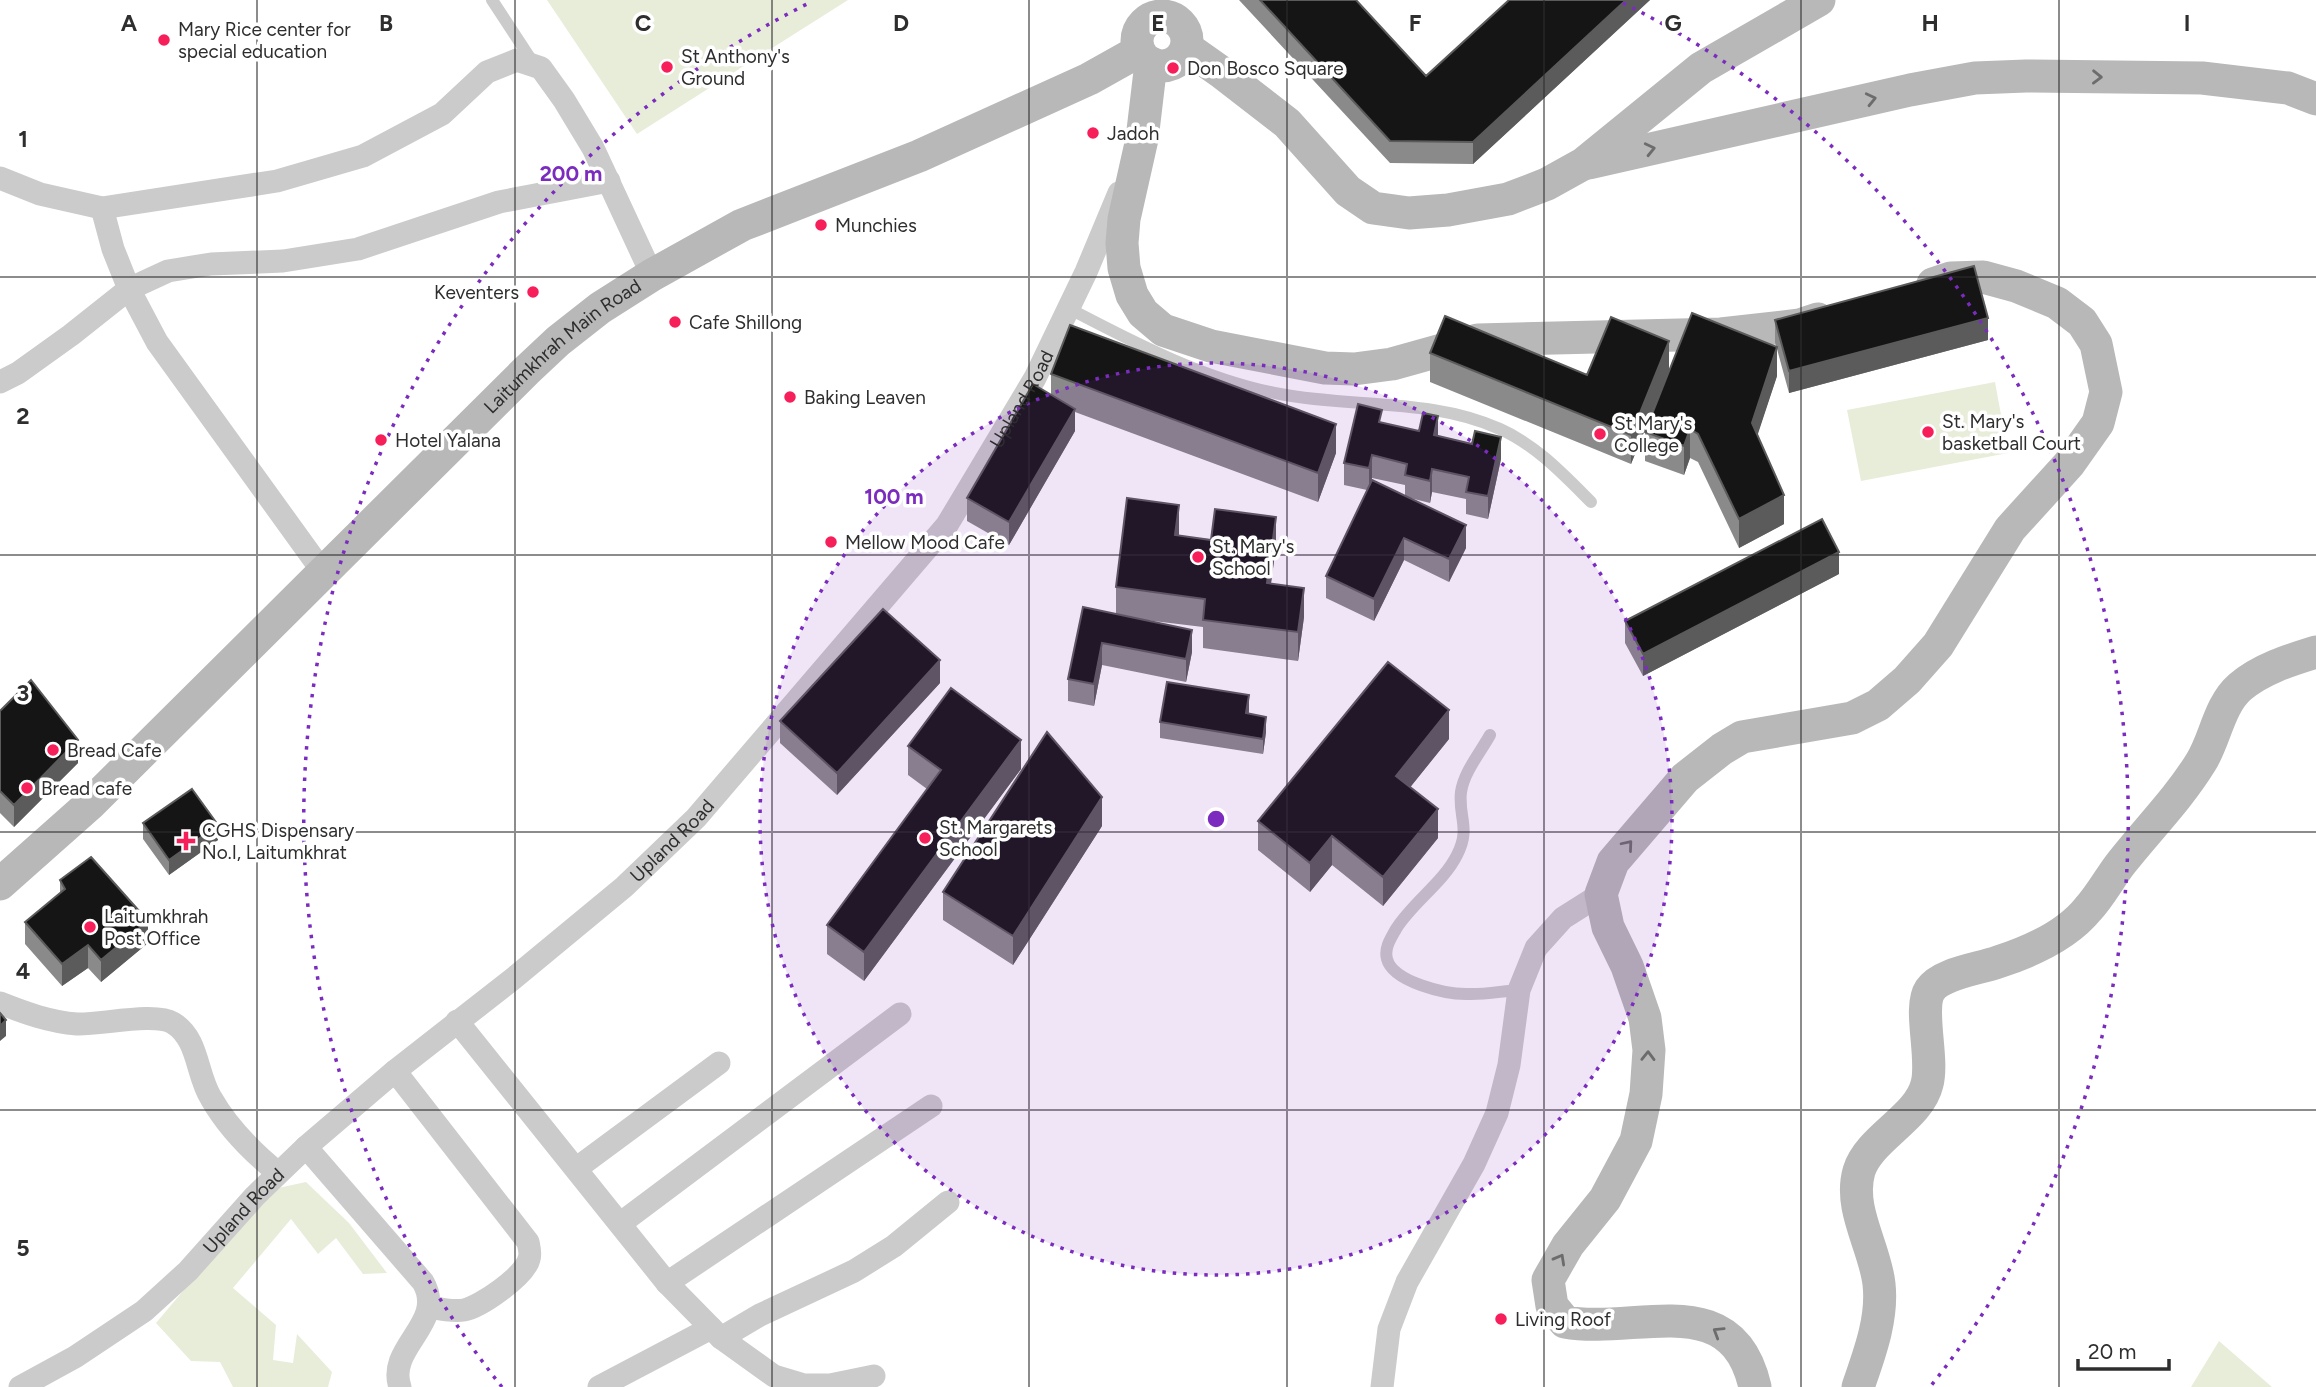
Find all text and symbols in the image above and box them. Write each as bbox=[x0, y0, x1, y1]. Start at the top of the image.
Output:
text: A bbox=[121, 9, 138, 37]
text: B bbox=[379, 9, 393, 37]
text: C bbox=[635, 9, 652, 37]
text: D bbox=[893, 9, 909, 37]
text: E bbox=[1151, 9, 1165, 37]
text: F bbox=[1409, 9, 1422, 37]
text: G bbox=[1664, 9, 1682, 37]
text: H bbox=[1921, 9, 1939, 37]
text: I bbox=[2184, 9, 2190, 37]
place label: Mary Rice center for special education bbox=[178, 18, 351, 63]
marker: Mary Rice center for special education bbox=[156, 32, 172, 48]
place label: St Anthony's Ground bbox=[681, 45, 790, 90]
place label: Don Bosco Square bbox=[1187, 57, 1344, 80]
marker: St Anthony's Ground bbox=[659, 59, 675, 75]
marker: Don Bosco Square bbox=[1165, 60, 1181, 76]
one-way arrow bbox=[2092, 69, 2103, 85]
one-way arrow bbox=[1865, 93, 1877, 107]
place label: Jadoh bbox=[1107, 122, 1159, 145]
text: 1 bbox=[18, 125, 28, 153]
marker: Jadoh bbox=[1085, 125, 1101, 141]
one-way arrow bbox=[1643, 143, 1655, 158]
text: 200 m bbox=[540, 161, 602, 186]
place label: Munchies bbox=[835, 214, 917, 237]
marker: Munchies bbox=[813, 217, 829, 233]
street label: Laitumkhrah Main Road bbox=[479, 274, 645, 418]
place label: Keventers bbox=[434, 281, 519, 304]
marker: Keventers bbox=[525, 284, 541, 300]
place label: Cafe Shillong bbox=[689, 311, 802, 334]
marker: Cafe Shillong bbox=[667, 314, 683, 330]
street label: Upland Road bbox=[984, 347, 1058, 452]
place label: Baking Leaven bbox=[804, 386, 926, 409]
marker: Baking Leaven bbox=[782, 389, 798, 405]
text: 2 bbox=[16, 402, 30, 430]
place label: St. Mary's basketball Court bbox=[1942, 410, 2081, 455]
place label: St Mary's College bbox=[1614, 412, 1693, 457]
marker: St. Mary's basketball Court bbox=[1920, 424, 1936, 440]
marker: St Mary's College bbox=[1592, 426, 1608, 442]
place label: Hotel Yalana bbox=[395, 429, 501, 452]
marker: Hotel Yalana bbox=[373, 432, 389, 448]
text: 100 m bbox=[864, 484, 924, 509]
place label: Mellow Mood Cafe bbox=[845, 531, 1005, 554]
marker: Mellow Mood Cafe bbox=[823, 534, 839, 550]
place label: St. Mary's School bbox=[1212, 535, 1294, 580]
marker: St. Mary's School bbox=[1190, 549, 1206, 565]
text: 3 bbox=[17, 679, 29, 707]
place label: Bread Cafe bbox=[67, 739, 162, 762]
marker: Bread Cafe bbox=[45, 742, 61, 758]
place label: Bread cafe bbox=[41, 777, 132, 800]
marker: Bread cafe bbox=[19, 780, 35, 796]
street label: Upland Road bbox=[625, 794, 719, 887]
centre of rings bbox=[1204, 807, 1228, 831]
place label: St. Margarets School bbox=[939, 816, 1053, 861]
place label: CGHS Dispensary No.I, Laitumkhrat bbox=[202, 819, 354, 864]
marker: St. Margarets School bbox=[917, 830, 933, 846]
marker: CGHS Dispensary No.I, Laitumkhrat bbox=[176, 831, 196, 851]
one-way arrow bbox=[1620, 840, 1632, 853]
place label: Laitumkhrah Post Office bbox=[104, 905, 208, 950]
marker: Laitumkhrah Post Office bbox=[82, 919, 98, 935]
text: 4 bbox=[16, 957, 30, 985]
one-way arrow bbox=[1641, 1050, 1656, 1061]
street label: Upland Road bbox=[198, 1163, 289, 1258]
text: 5 bbox=[16, 1234, 30, 1262]
one-way arrow bbox=[1552, 1254, 1565, 1267]
place label: Living Roof bbox=[1515, 1308, 1611, 1331]
marker: Living Roof bbox=[1493, 1311, 1509, 1327]
one-way arrow bbox=[1713, 1328, 1726, 1341]
scale bar bbox=[2078, 1328, 2169, 1372]
text: 20 m bbox=[2088, 1339, 2136, 1364]

